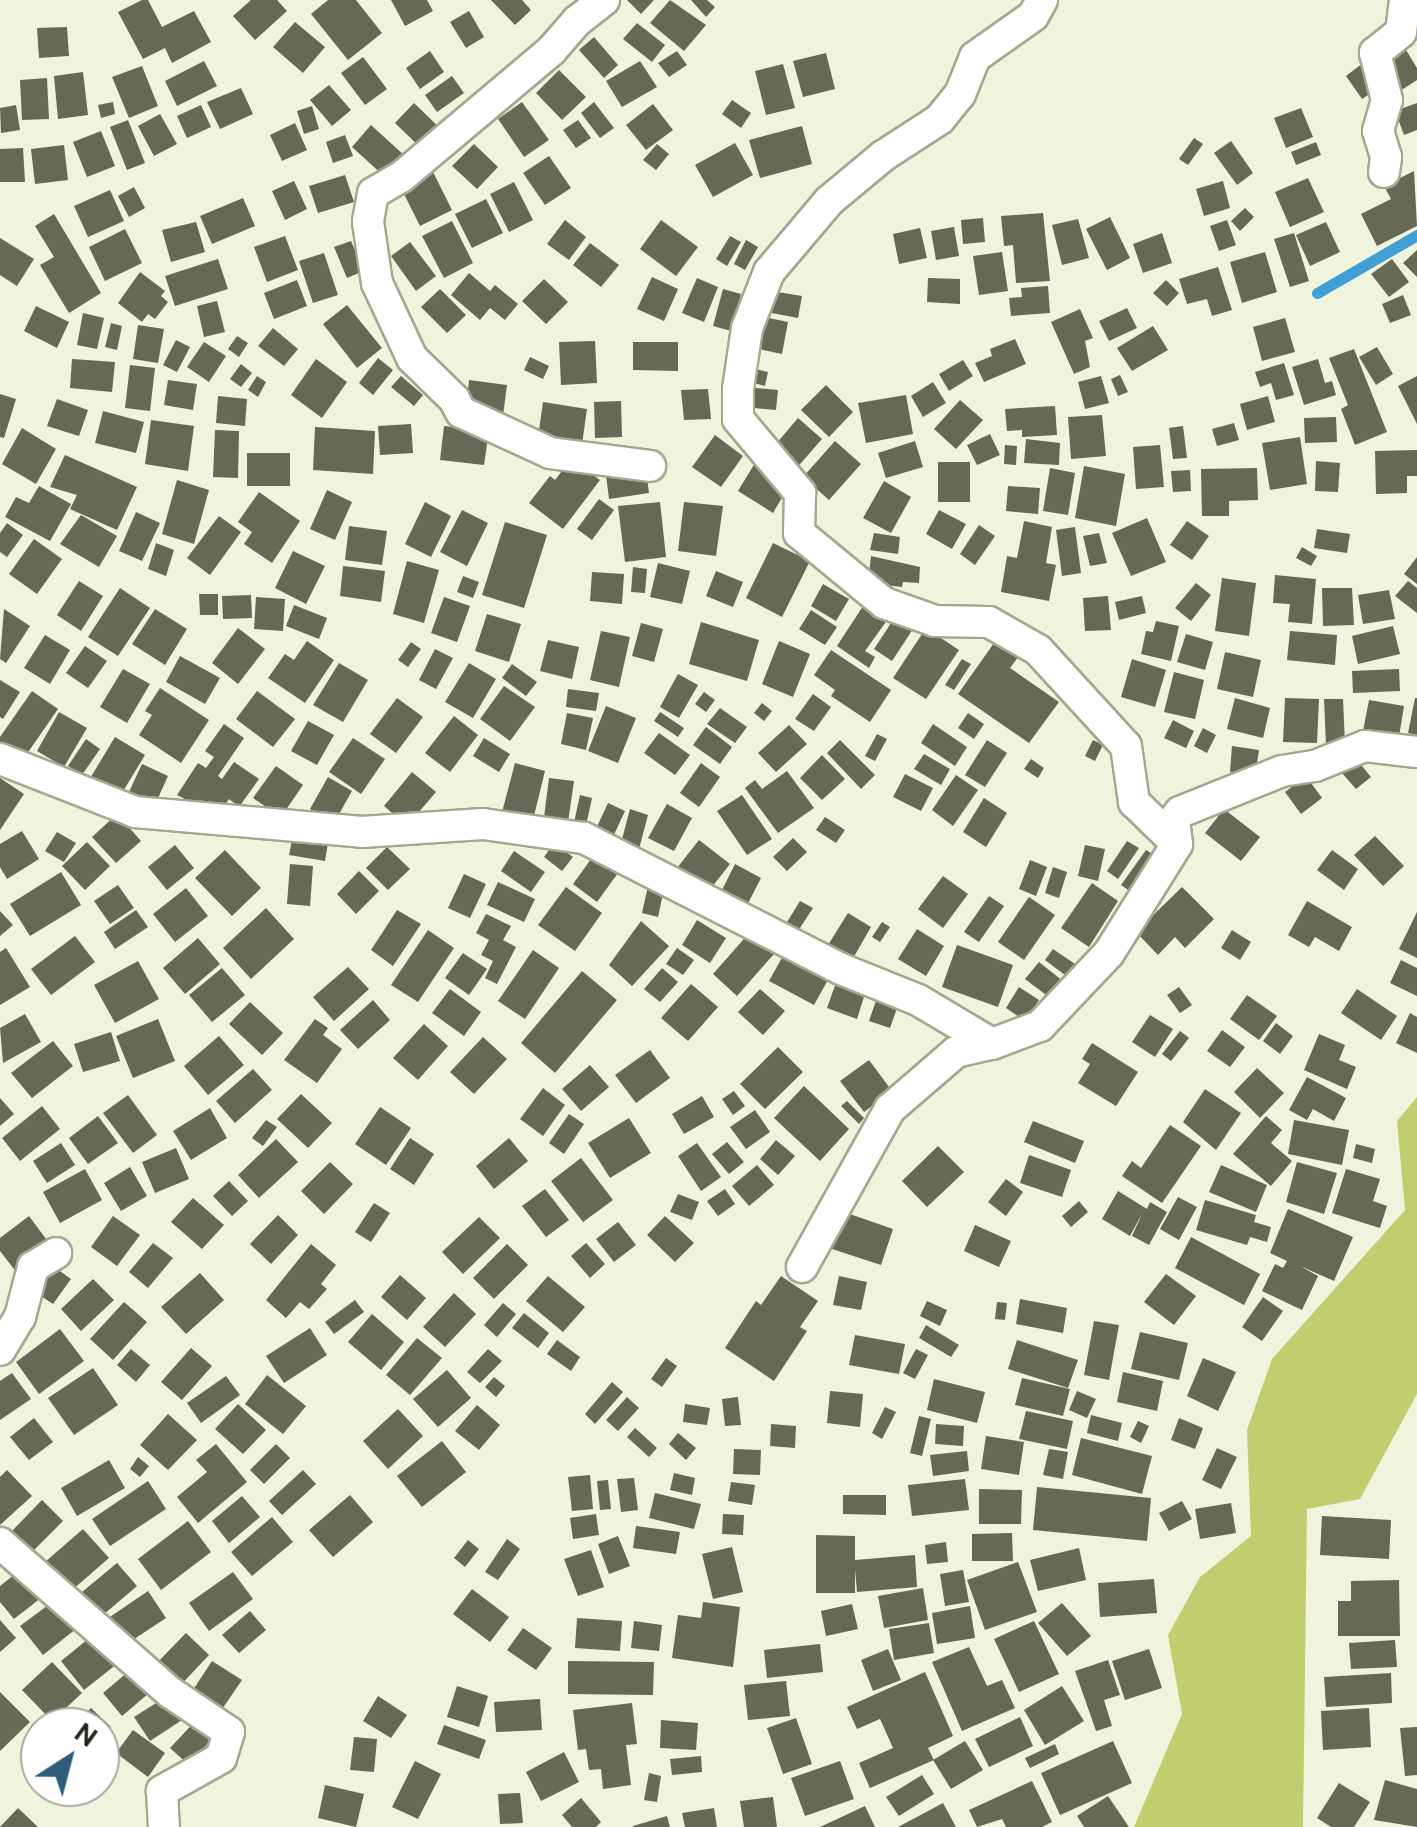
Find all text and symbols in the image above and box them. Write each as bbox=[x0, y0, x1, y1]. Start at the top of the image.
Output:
north arrow bbox=[20, 1707, 120, 1807]
text: N bbox=[68, 1715, 104, 1754]

